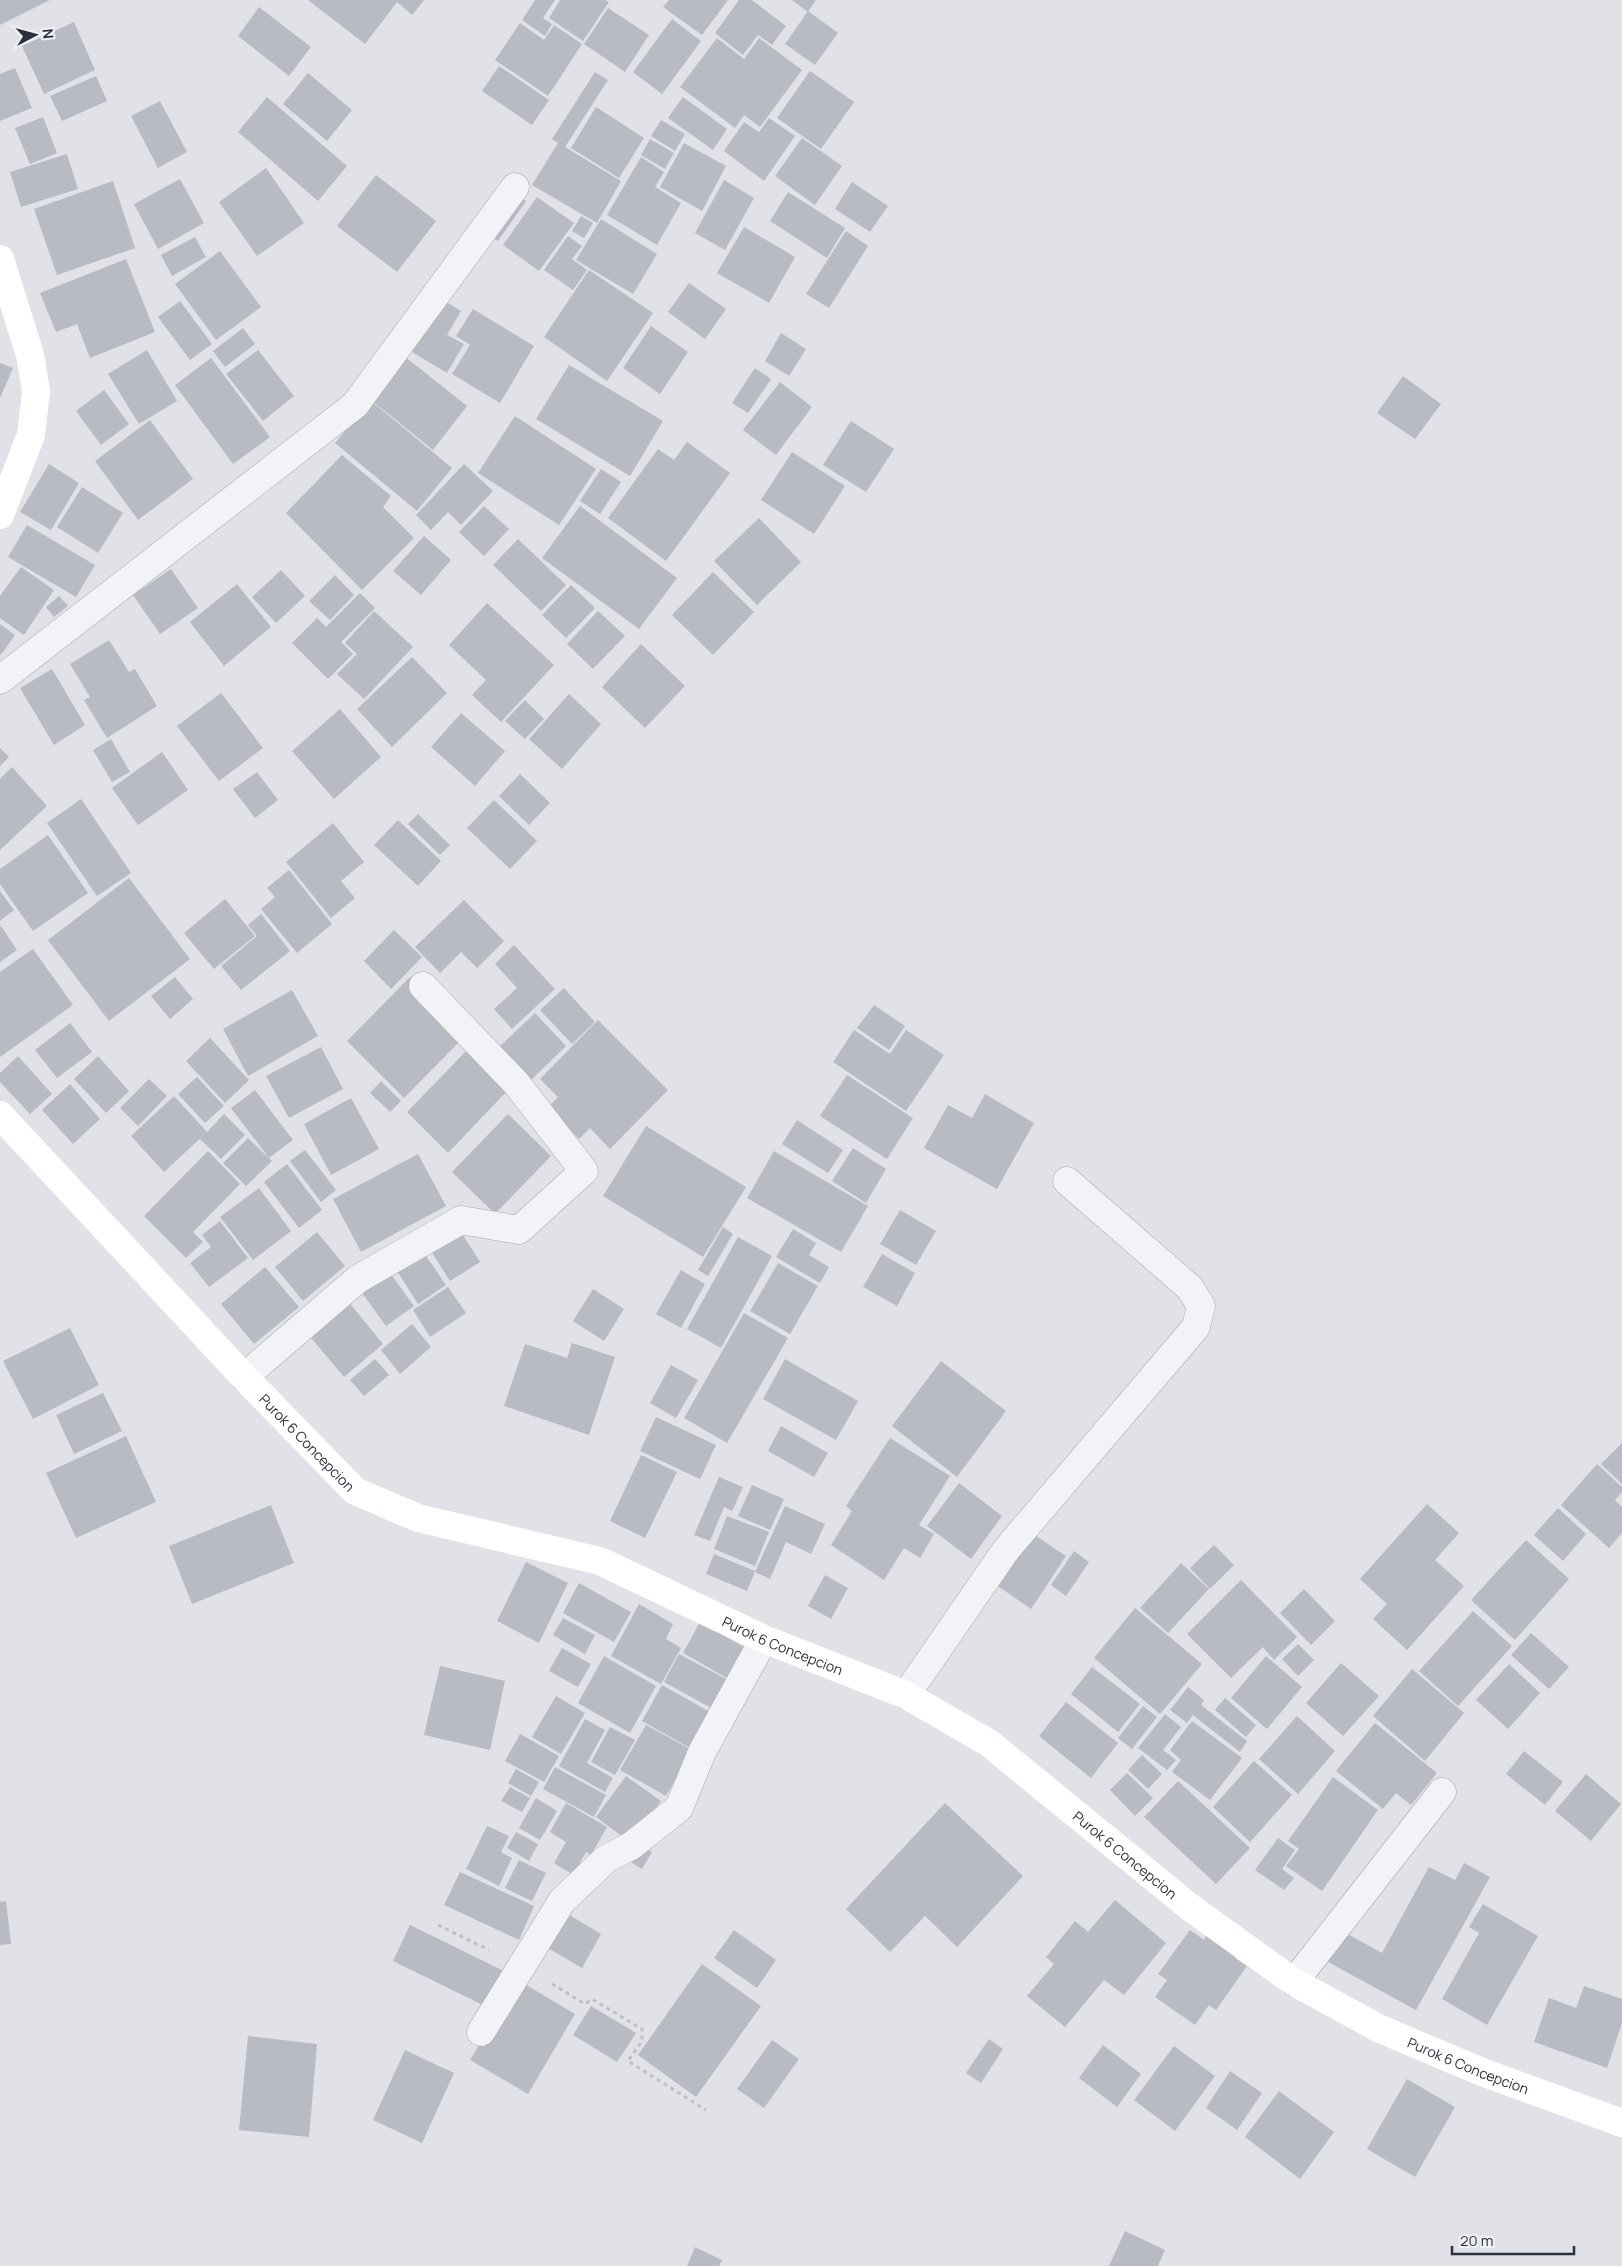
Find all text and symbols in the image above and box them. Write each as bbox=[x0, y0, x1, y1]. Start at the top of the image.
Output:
north arrow bbox=[10, 10, 60, 60]
text: N bbox=[38, 28, 58, 40]
street label: Purok 6 Concepcion bbox=[256, 1389, 359, 1495]
street label: Purok 6 Concepcion bbox=[719, 1611, 846, 1679]
street label: Purok 6 Concepcion bbox=[1069, 1806, 1181, 1903]
street label: Purok 6 Concepcion bbox=[1405, 2032, 1532, 2098]
scale bar bbox=[1452, 2224, 1574, 2256]
text: 20 m bbox=[1460, 2230, 1493, 2251]

